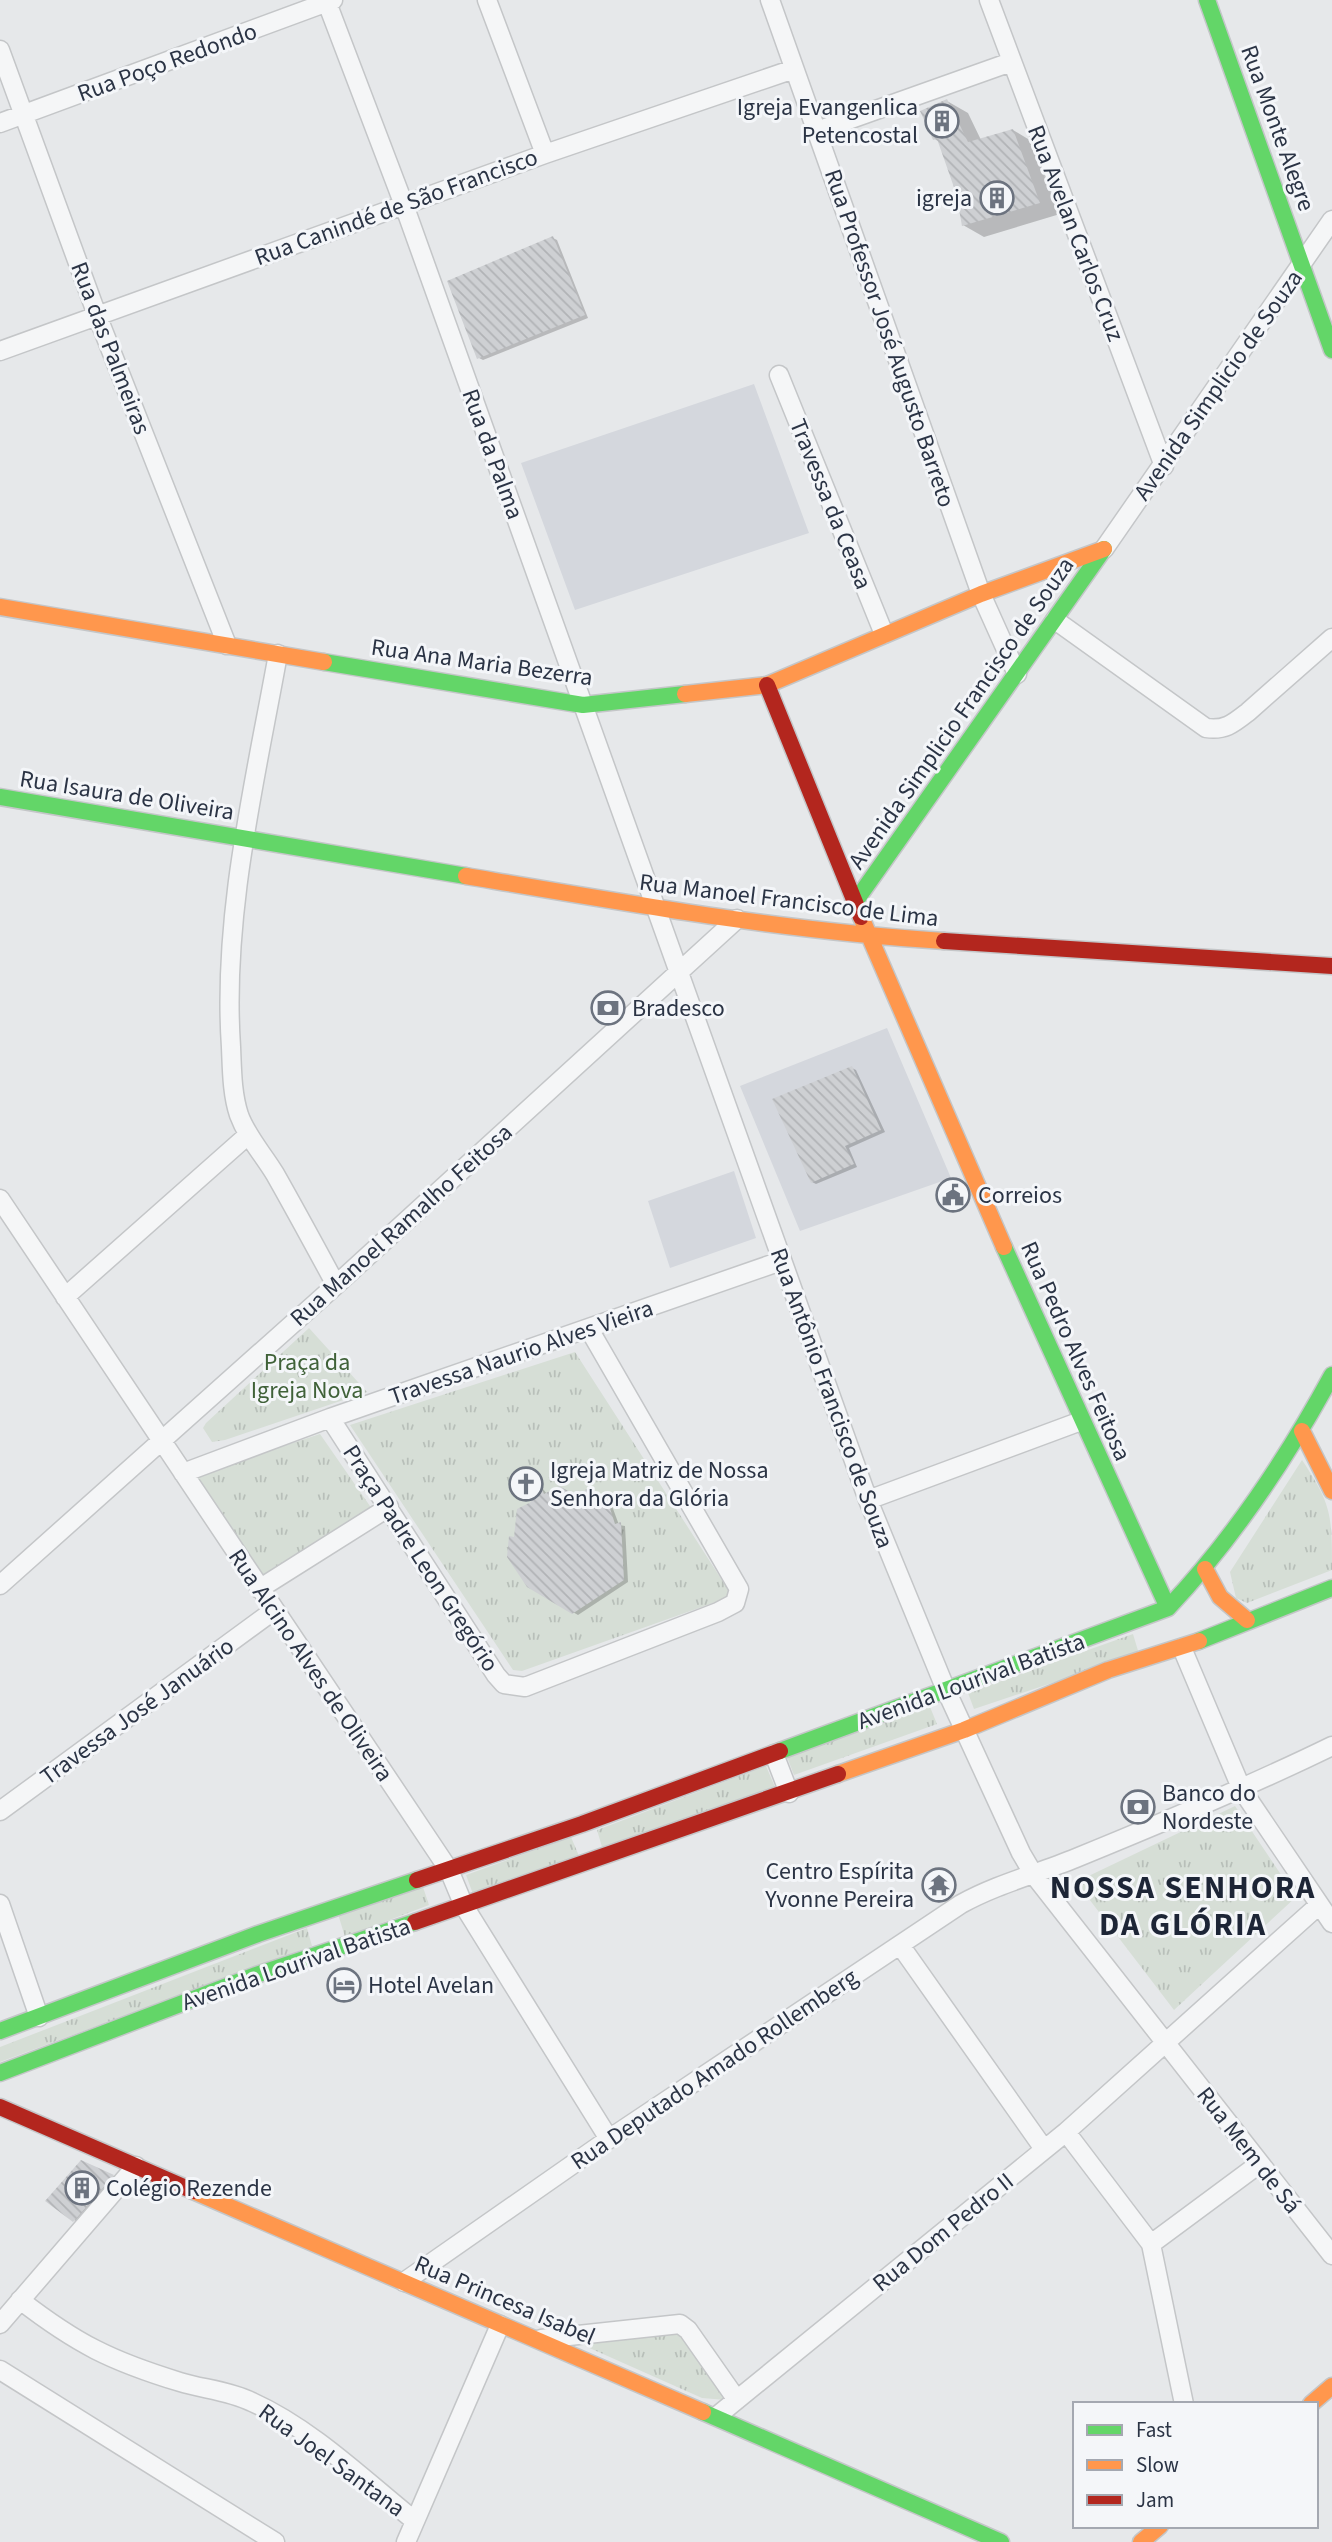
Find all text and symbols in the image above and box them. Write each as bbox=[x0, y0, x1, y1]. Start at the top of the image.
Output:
street label: Rua Poço Redondo bbox=[72, 14, 262, 111]
street label: Rua Monte Alegre bbox=[1231, 40, 1324, 216]
place label: Igreja Evangenlica Petencostal bbox=[737, 90, 918, 153]
building icon: Igreja Evangenlica Petencostal bbox=[923, 102, 961, 140]
street label: Rua Avelan Carlos Cruz bbox=[1018, 120, 1133, 346]
street label: Rua Canindé de São Francisco bbox=[250, 140, 543, 275]
street label: Rua Professor José Augusto Barreto bbox=[815, 164, 964, 512]
building icon: igreja bbox=[978, 179, 1016, 217]
place label: igreja bbox=[916, 181, 972, 216]
street label: Rua das Palmeiras bbox=[62, 257, 160, 440]
street label: Avenida Simplicio de Souza bbox=[1125, 263, 1311, 508]
street label: Rua da Palma bbox=[453, 384, 532, 524]
street label: Travessa da Ceasa bbox=[780, 414, 881, 595]
street label: Avenida Simplicio Francisco de Souza bbox=[840, 550, 1083, 876]
street label: Rua Ana Maria Bezerra bbox=[369, 630, 595, 695]
street label: Rua Isaura de Oliveira bbox=[17, 761, 237, 830]
street label: Rua Manoel Francisco de Lima bbox=[637, 865, 941, 936]
bank icon: Bradesco bbox=[589, 989, 627, 1027]
place label: Bradesco bbox=[632, 991, 725, 1026]
street label: Rua Manoel Ramalho Feitosa bbox=[282, 1116, 520, 1335]
public building icon: Correios bbox=[934, 1176, 972, 1214]
place label: Correios bbox=[978, 1178, 1062, 1213]
street label: Rua Pedro Alves Feitosa bbox=[1011, 1236, 1140, 1467]
street label: Rua Antônio Francisco de Souza bbox=[761, 1243, 902, 1553]
street label: Travessa Naurio Alves Vieira bbox=[384, 1291, 658, 1414]
park label: Praça da Igreja Nova bbox=[251, 1345, 363, 1408]
street label: Praça Padre Leon Gregório bbox=[334, 1438, 507, 1679]
place label: Igreja Matriz de Nossa Senhora da Glória bbox=[550, 1453, 769, 1516]
church icon: Igreja Matriz de Nossa Senhora da Glória bbox=[507, 1465, 545, 1503]
street label: Rua Alcino Alves de Oliveira bbox=[219, 1542, 402, 1789]
street label: Avenida Lourival Batista bbox=[853, 1624, 1090, 1739]
street label: Travessa José Januário bbox=[33, 1629, 241, 1794]
place label: Banco do Nordeste bbox=[1162, 1776, 1256, 1839]
bank icon: Banco do Nordeste bbox=[1119, 1788, 1157, 1826]
place label: Centro Espírita Yvonne Pereira bbox=[764, 1854, 914, 1917]
district label: NOSSA SENHORA DA GLÓRIA bbox=[1050, 1865, 1316, 1948]
temple icon: Centro Espírita Yvonne Pereira bbox=[920, 1866, 958, 1904]
street label: Avenida Lourival Batista bbox=[177, 1909, 415, 2020]
street label: Rua Deputado Amado Rollemberg bbox=[564, 1960, 865, 2179]
hotel icon: Hotel Avelan bbox=[325, 1966, 363, 2004]
place label: Hotel Avelan bbox=[368, 1968, 494, 2003]
street label: Rua Mem de Sá bbox=[1188, 2079, 1309, 2221]
street label: Rua Dom Pedro II bbox=[865, 2164, 1021, 2300]
building icon: Colégio Rezende bbox=[63, 2169, 101, 2207]
place label: Colégio Rezende bbox=[106, 2171, 272, 2206]
street label: Rua Princesa Isabel bbox=[409, 2247, 601, 2354]
street label: Rua Joel Santana bbox=[251, 2395, 412, 2526]
legend bbox=[1073, 2402, 1318, 2528]
text: Fast bbox=[1136, 2415, 1172, 2445]
text: Slow bbox=[1136, 2450, 1179, 2480]
text: Jam bbox=[1136, 2485, 1174, 2515]

